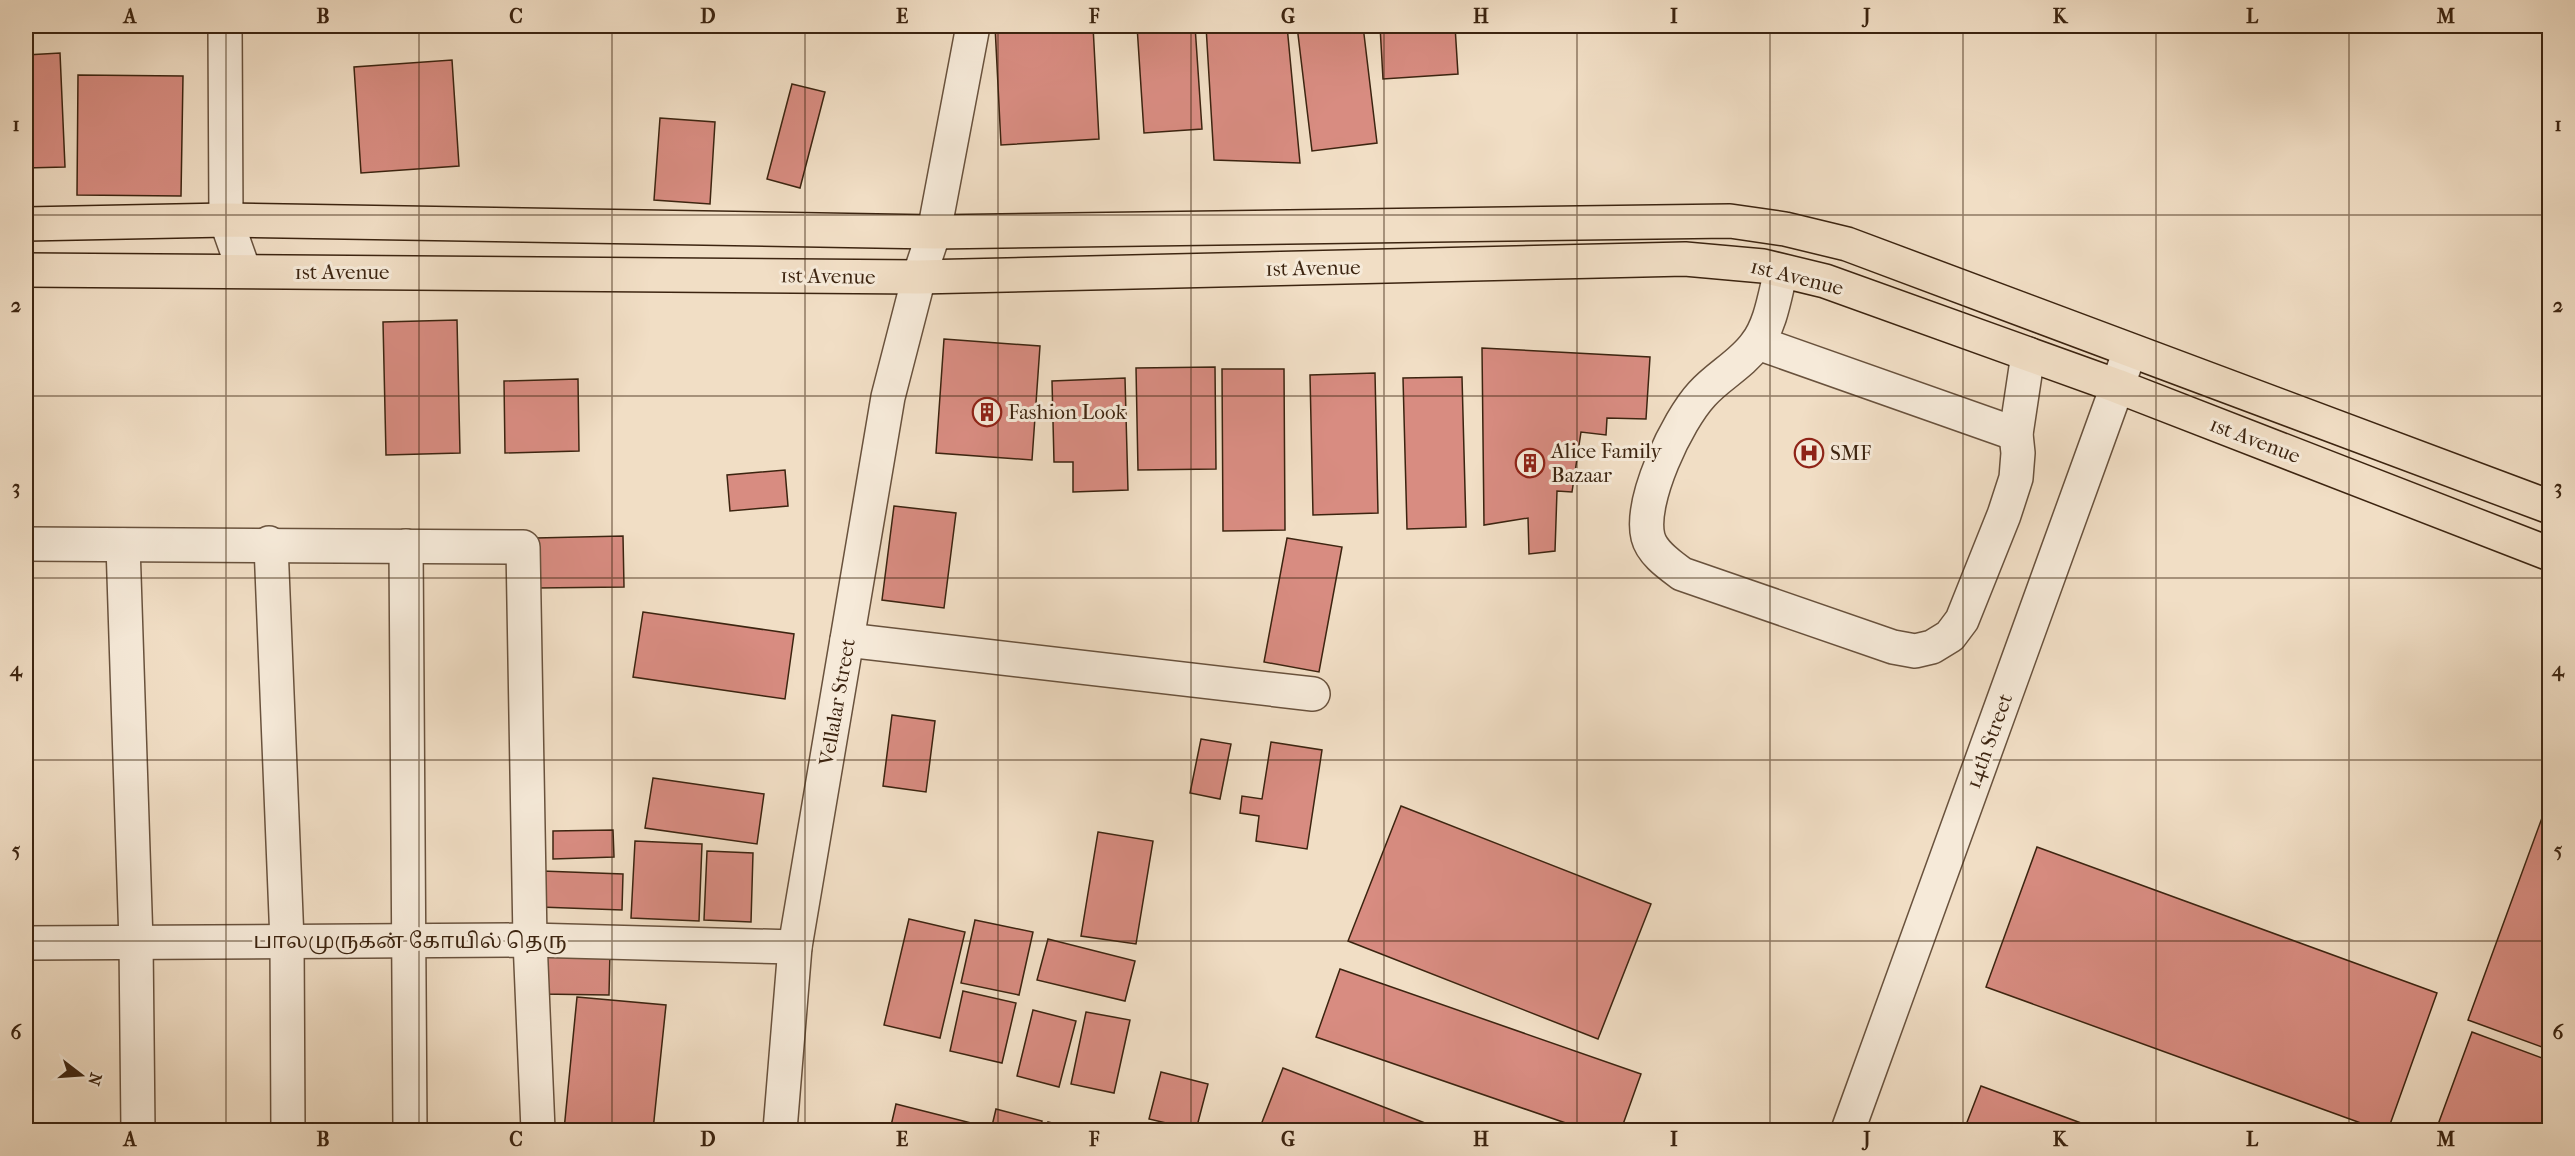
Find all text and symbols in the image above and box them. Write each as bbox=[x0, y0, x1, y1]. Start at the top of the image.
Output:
text: A bbox=[122, 5, 138, 28]
text: B bbox=[316, 5, 330, 28]
text: C bbox=[509, 5, 523, 28]
text: D bbox=[700, 5, 716, 28]
text: E bbox=[896, 5, 908, 28]
text: F bbox=[1088, 5, 1100, 28]
text: G bbox=[1281, 5, 1295, 28]
text: H bbox=[1473, 5, 1489, 28]
text: I bbox=[1670, 5, 1678, 28]
text: J bbox=[1861, 5, 1871, 28]
text: K bbox=[2053, 5, 2069, 28]
text: L bbox=[2246, 5, 2259, 28]
text: M bbox=[2436, 5, 2456, 28]
text: 1 bbox=[12, 113, 20, 136]
text: 1 bbox=[2554, 113, 2562, 136]
street label: 1st Avenue bbox=[1748, 254, 1846, 300]
street label: 1st Avenue bbox=[1265, 255, 1361, 281]
street label: 1st Avenue bbox=[294, 260, 390, 284]
street label: 1st Avenue bbox=[780, 263, 876, 289]
text: 2 bbox=[11, 294, 21, 317]
text: 2 bbox=[2553, 294, 2563, 317]
building icon: Fashion Look bbox=[971, 396, 1003, 428]
place label: Fashion Look bbox=[1008, 400, 1126, 424]
street label: 1st Avenue bbox=[2206, 412, 2304, 468]
hospital icon: SMF bbox=[1793, 437, 1825, 469]
place label: Alice Family Bazaar bbox=[1550, 439, 1663, 487]
place label: SMF bbox=[1830, 441, 1871, 465]
building icon: Alice Family Bazaar bbox=[1514, 447, 1546, 479]
text: 3 bbox=[12, 476, 20, 499]
text: 3 bbox=[2554, 476, 2562, 499]
street label: Vellalar Street bbox=[814, 636, 860, 768]
text: 4 bbox=[9, 658, 23, 682]
text: 4 bbox=[2551, 658, 2565, 682]
street label: 14th Street bbox=[1961, 690, 2017, 792]
text: 5 bbox=[12, 839, 21, 862]
text: 5 bbox=[2554, 839, 2563, 862]
street label: பாலமுருகன் கோயில் தெரு bbox=[253, 929, 567, 955]
text: 6 bbox=[11, 1021, 23, 1044]
text: 6 bbox=[2553, 1021, 2565, 1044]
north arrow bbox=[51, 1045, 111, 1105]
text: N bbox=[84, 1071, 106, 1089]
text: A bbox=[122, 1128, 138, 1151]
text: B bbox=[316, 1128, 330, 1151]
text: C bbox=[509, 1128, 523, 1151]
text: D bbox=[700, 1128, 716, 1151]
text: E bbox=[896, 1128, 908, 1151]
text: F bbox=[1088, 1128, 1100, 1151]
text: G bbox=[1281, 1128, 1295, 1151]
text: H bbox=[1473, 1128, 1489, 1151]
text: I bbox=[1670, 1128, 1678, 1151]
text: J bbox=[1861, 1128, 1871, 1151]
text: K bbox=[2053, 1128, 2069, 1151]
text: L bbox=[2246, 1128, 2259, 1151]
text: M bbox=[2436, 1128, 2456, 1151]

